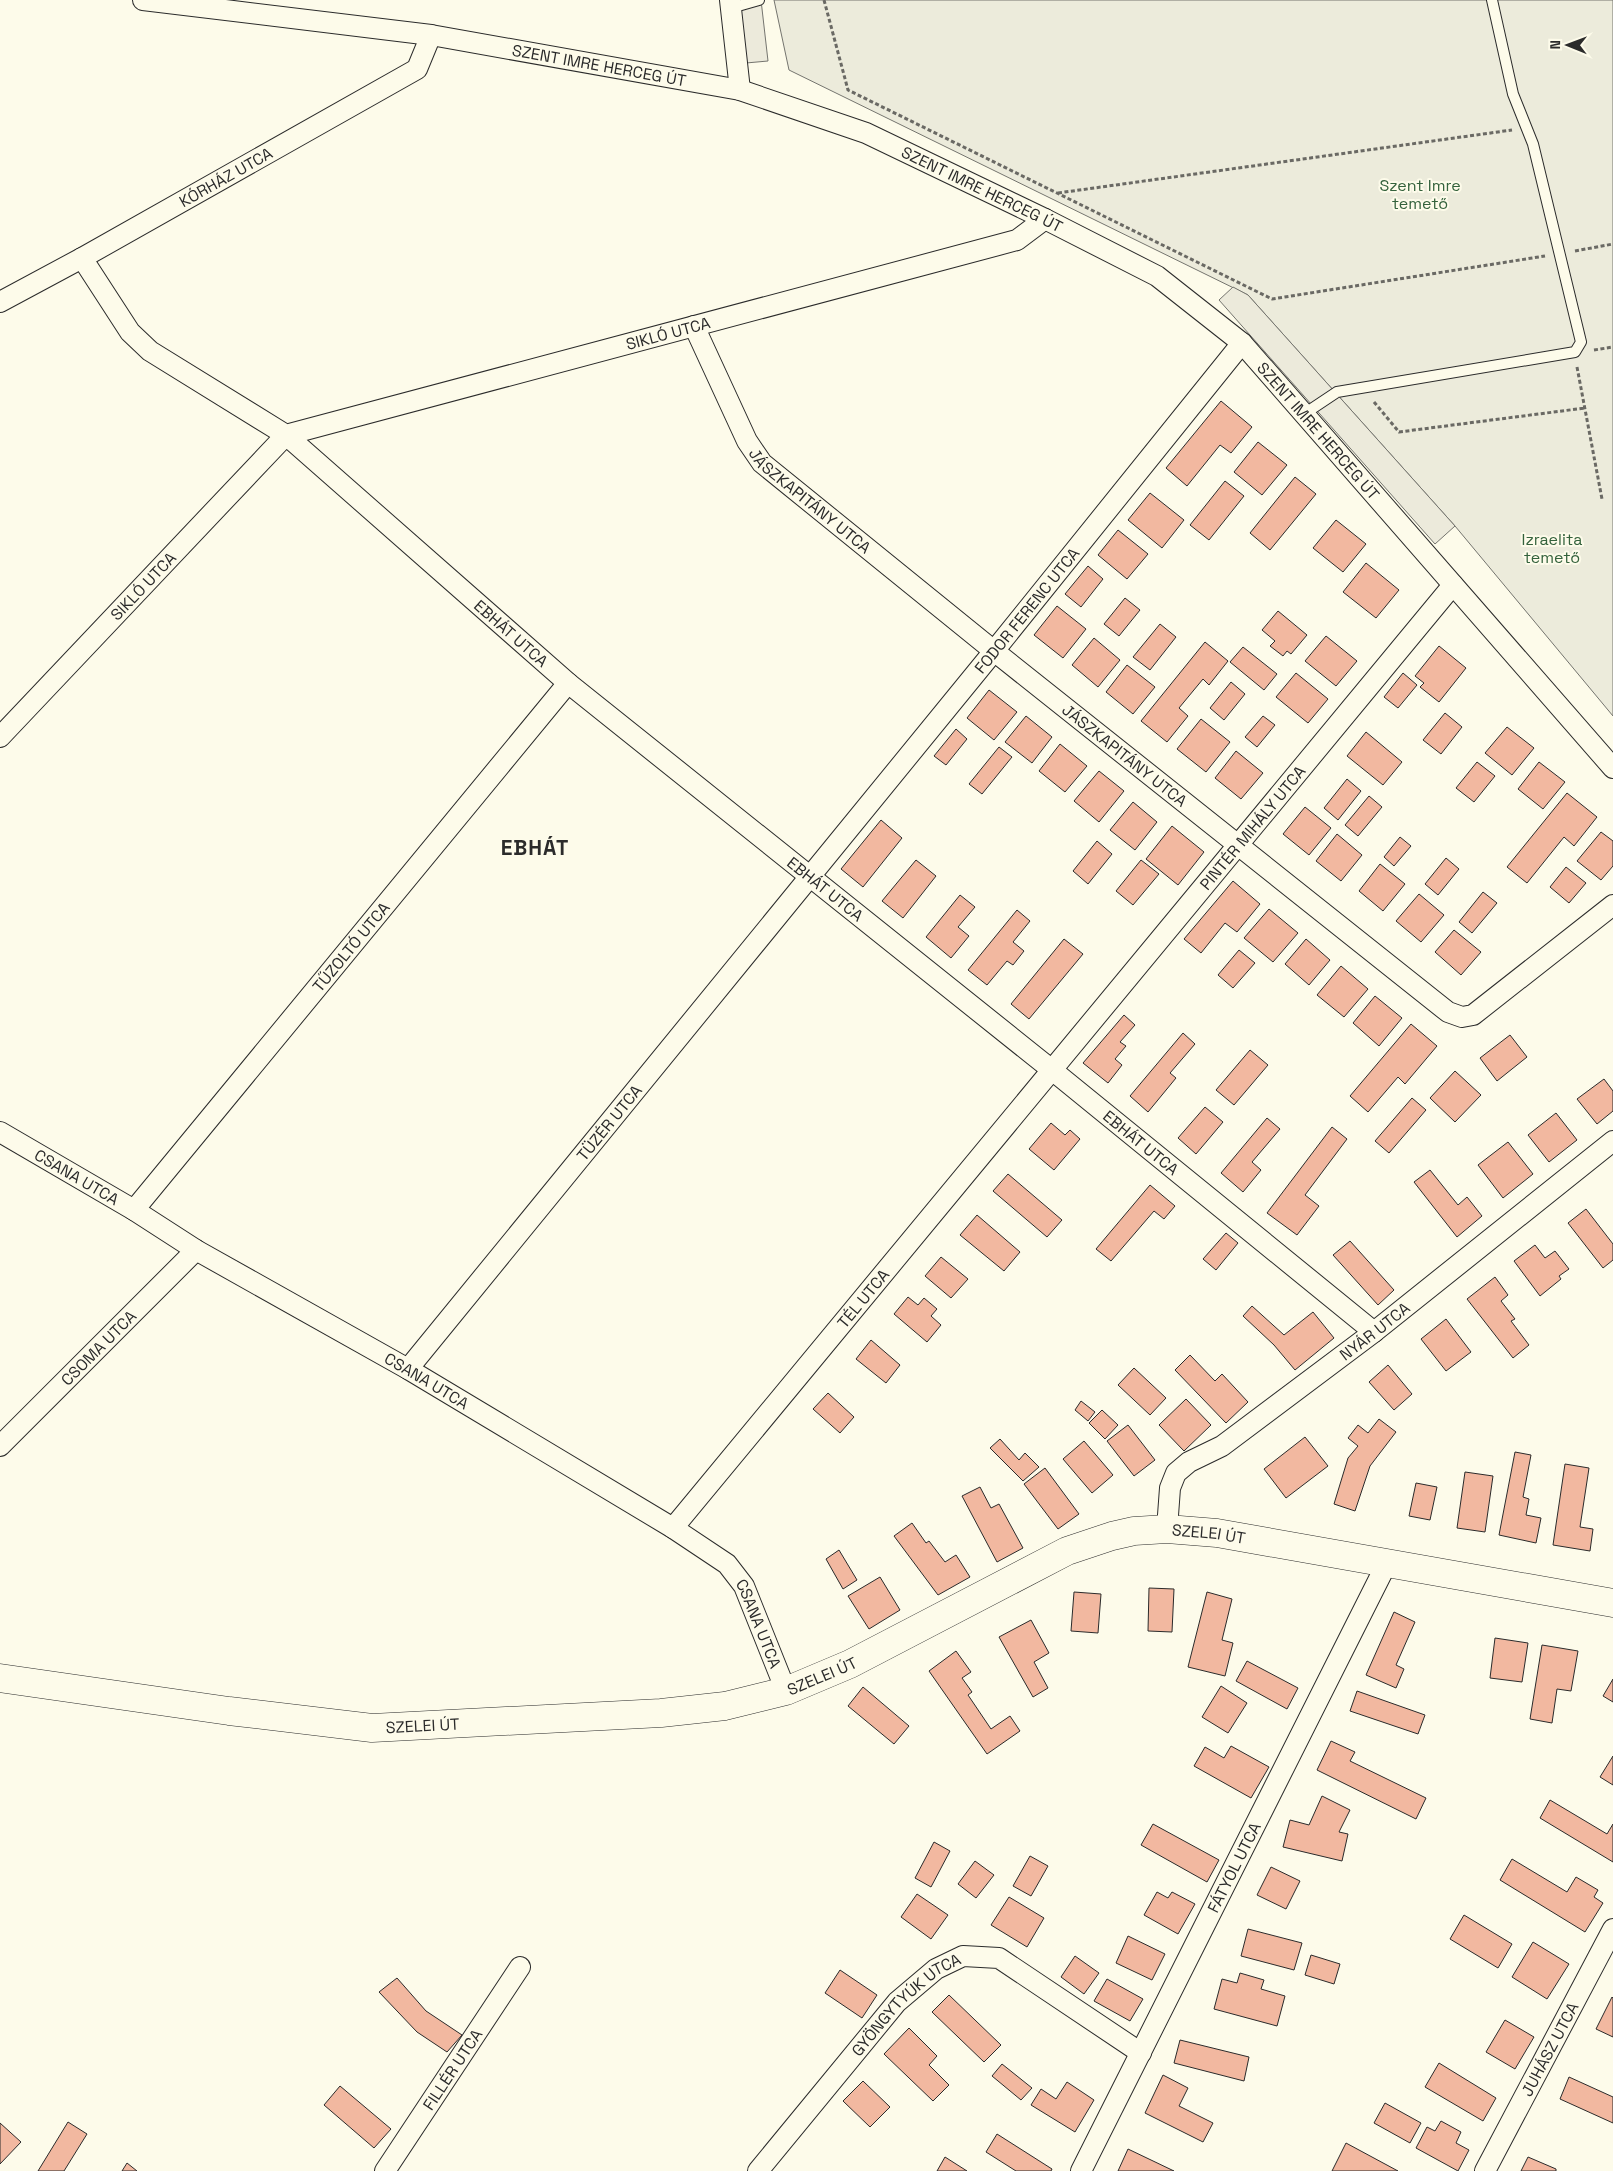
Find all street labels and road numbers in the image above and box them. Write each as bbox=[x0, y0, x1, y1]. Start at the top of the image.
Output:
street label: SZENT IMRE HERCEG ÚT bbox=[510, 40, 688, 91]
street label: SZENT IMRE HERCEG ÚT bbox=[898, 142, 1066, 237]
street label: KÓRHÁZ UTCA bbox=[175, 143, 276, 212]
street label: SIKLÓ UTCA bbox=[624, 312, 713, 355]
street label: SZENT IMRE HERCEG ÚT bbox=[1252, 358, 1384, 504]
street label: JÁSZKAPITÁNY UTCA bbox=[744, 444, 875, 558]
street label: FODOR FERENC UTCA bbox=[970, 543, 1084, 678]
street label: SIKLÓ UTCA bbox=[106, 548, 181, 625]
street label: EBHÁT UTCA bbox=[470, 595, 552, 672]
street label: JÁSZKAPITÁNY UTCA bbox=[1058, 699, 1191, 812]
street label: PINTÉR MIHÁLY UTCA bbox=[1195, 761, 1310, 894]
street label: EBHÁT UTCA bbox=[783, 852, 868, 926]
street label: TŰZOLTÓ UTCA bbox=[308, 898, 394, 996]
street label: TÜZÉR UTCA bbox=[572, 1081, 647, 1165]
street label: EBHÁT UTCA bbox=[1098, 1106, 1183, 1180]
street label: CSANA UTCA bbox=[31, 1144, 123, 1210]
street label: TÉL UTCA bbox=[833, 1265, 894, 1333]
street label: NYÁR UTCA bbox=[1335, 1298, 1414, 1365]
street label: CSOMA UTCA bbox=[56, 1306, 141, 1390]
street label: CSANA UTCA bbox=[381, 1348, 473, 1414]
street label: SZELEI ÚT bbox=[1171, 1519, 1247, 1549]
street label: CSANA UTCA bbox=[731, 1574, 786, 1671]
street label: SZELEI ÚT bbox=[784, 1652, 861, 1700]
street label: SZELEI ÚT bbox=[385, 1713, 460, 1738]
street label: FÁTYOL UTCA bbox=[1203, 1819, 1266, 1916]
street label: GYÖNGYTYÚK UTCA bbox=[847, 1949, 964, 2061]
street label: JUHÁSZ UTCA bbox=[1516, 1999, 1583, 2100]
street label: FILLÉR UTCA bbox=[418, 2025, 487, 2114]

